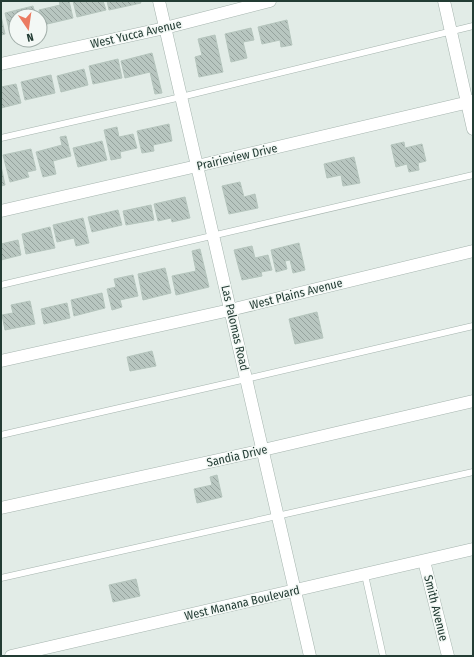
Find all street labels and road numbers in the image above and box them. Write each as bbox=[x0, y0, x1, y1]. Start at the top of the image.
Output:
street label: West Yucca Avenue bbox=[89, 17, 183, 51]
street label: Prairieview Drive bbox=[195, 141, 279, 173]
street label: West Plains Avenue bbox=[248, 276, 344, 312]
street label: Las Palomas Road bbox=[218, 284, 252, 372]
street label: Sandia Drive bbox=[205, 442, 269, 470]
street label: Smith Avenue bbox=[421, 574, 451, 642]
street label: West Manana Boulevard bbox=[183, 583, 301, 623]

